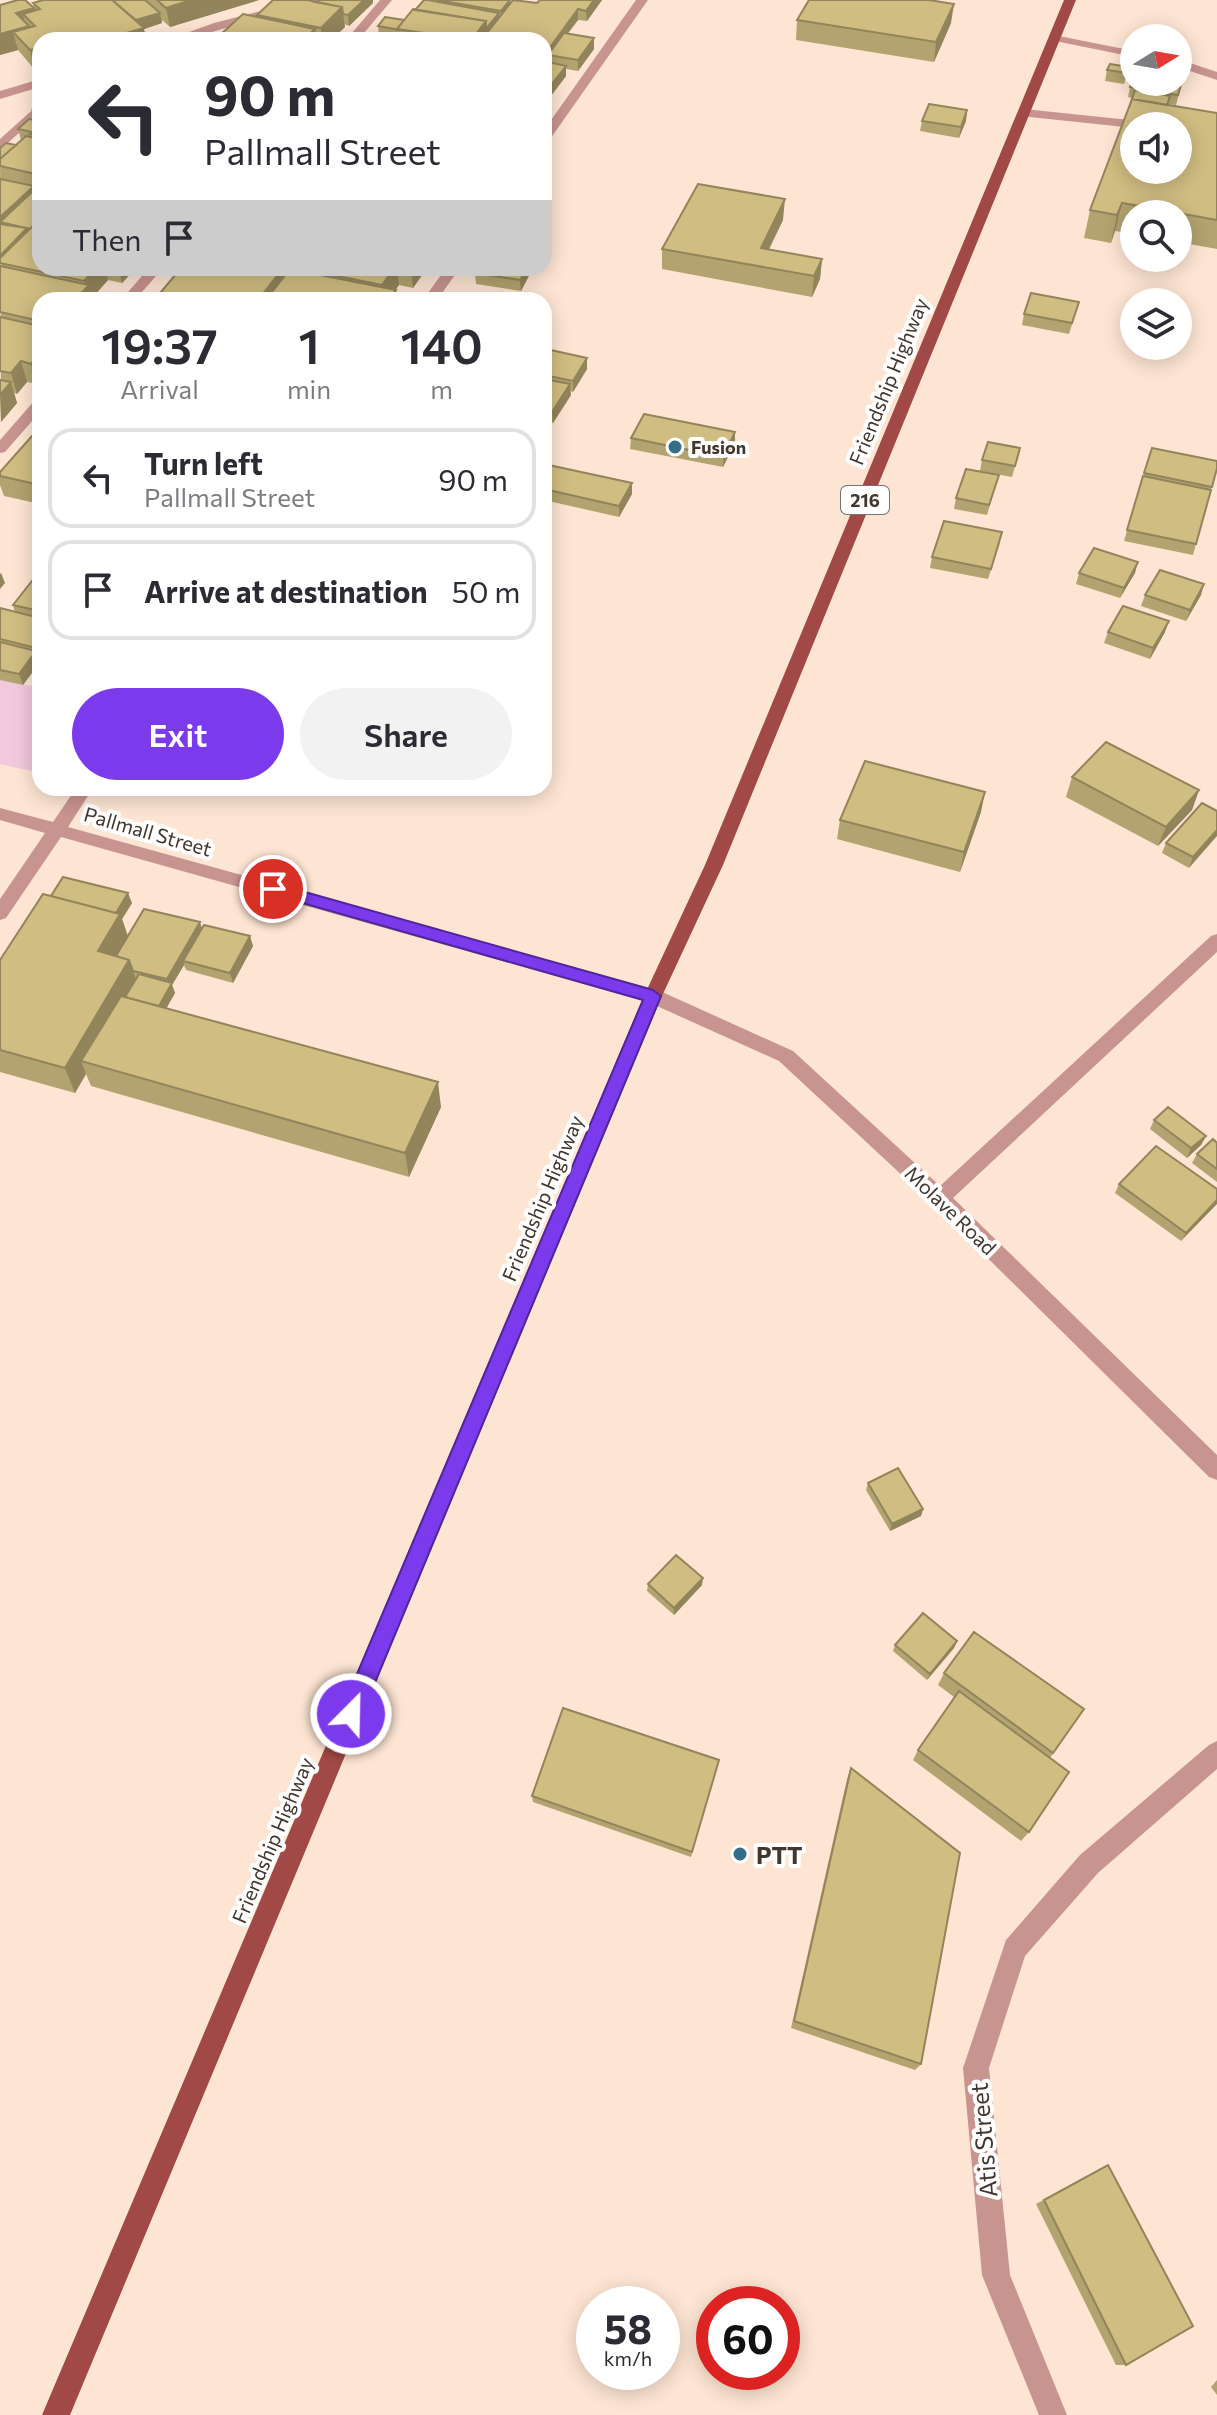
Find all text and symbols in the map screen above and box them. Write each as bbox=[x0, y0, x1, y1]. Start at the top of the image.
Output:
north arrow bbox=[1120, 24, 1192, 96]
map controls bbox=[1120, 24, 1192, 360]
text: 90 m bbox=[204, 59, 335, 128]
icon: left bbox=[72, 64, 176, 168]
button: sound bbox=[1120, 112, 1192, 184]
text: Pallmall Street bbox=[204, 128, 441, 172]
button: search bbox=[1120, 200, 1192, 272]
icon: arrive bbox=[157, 216, 201, 260]
text: Then bbox=[72, 220, 141, 257]
button: layers bbox=[1120, 288, 1192, 360]
street label: Friendship Highway bbox=[844, 294, 932, 468]
text: 19:37 bbox=[101, 315, 218, 374]
text: 1 bbox=[298, 315, 320, 374]
text: 140 bbox=[400, 315, 483, 374]
text: Arrival bbox=[120, 373, 199, 404]
text: min bbox=[287, 373, 331, 404]
text: m bbox=[430, 373, 453, 404]
place label: Fusion bbox=[691, 436, 746, 458]
marker: Fusion bbox=[666, 438, 684, 456]
text: Turn left bbox=[144, 444, 263, 481]
icon: left bbox=[76, 456, 120, 500]
text: 90 m bbox=[438, 460, 508, 497]
text: Pallmall Street bbox=[144, 481, 315, 512]
road number: 216 bbox=[841, 486, 889, 514]
icon: arrive bbox=[76, 568, 120, 612]
text: Arrive at destination bbox=[144, 572, 428, 609]
text: 50 m bbox=[452, 572, 520, 609]
button: Exit bbox=[72, 688, 284, 780]
button: Share bbox=[300, 688, 512, 780]
street label: Pallmall Street bbox=[81, 801, 215, 861]
pin bbox=[239, 855, 307, 923]
icon: arrive bbox=[251, 867, 295, 911]
street label: Friendship Highway bbox=[496, 1111, 588, 1285]
street label: Molave Road bbox=[900, 1161, 1002, 1259]
position arrow bbox=[309, 1672, 393, 1756]
street label: Friendship Highway bbox=[226, 1753, 318, 1927]
place label: PTT bbox=[756, 1840, 803, 1869]
marker: PTT bbox=[731, 1845, 749, 1863]
street label: Atis Street bbox=[964, 2081, 1002, 2199]
speed limit sign: 60 bbox=[696, 2286, 800, 2390]
text: 58 bbox=[604, 2303, 652, 2352]
text: km/h bbox=[604, 2346, 652, 2370]

